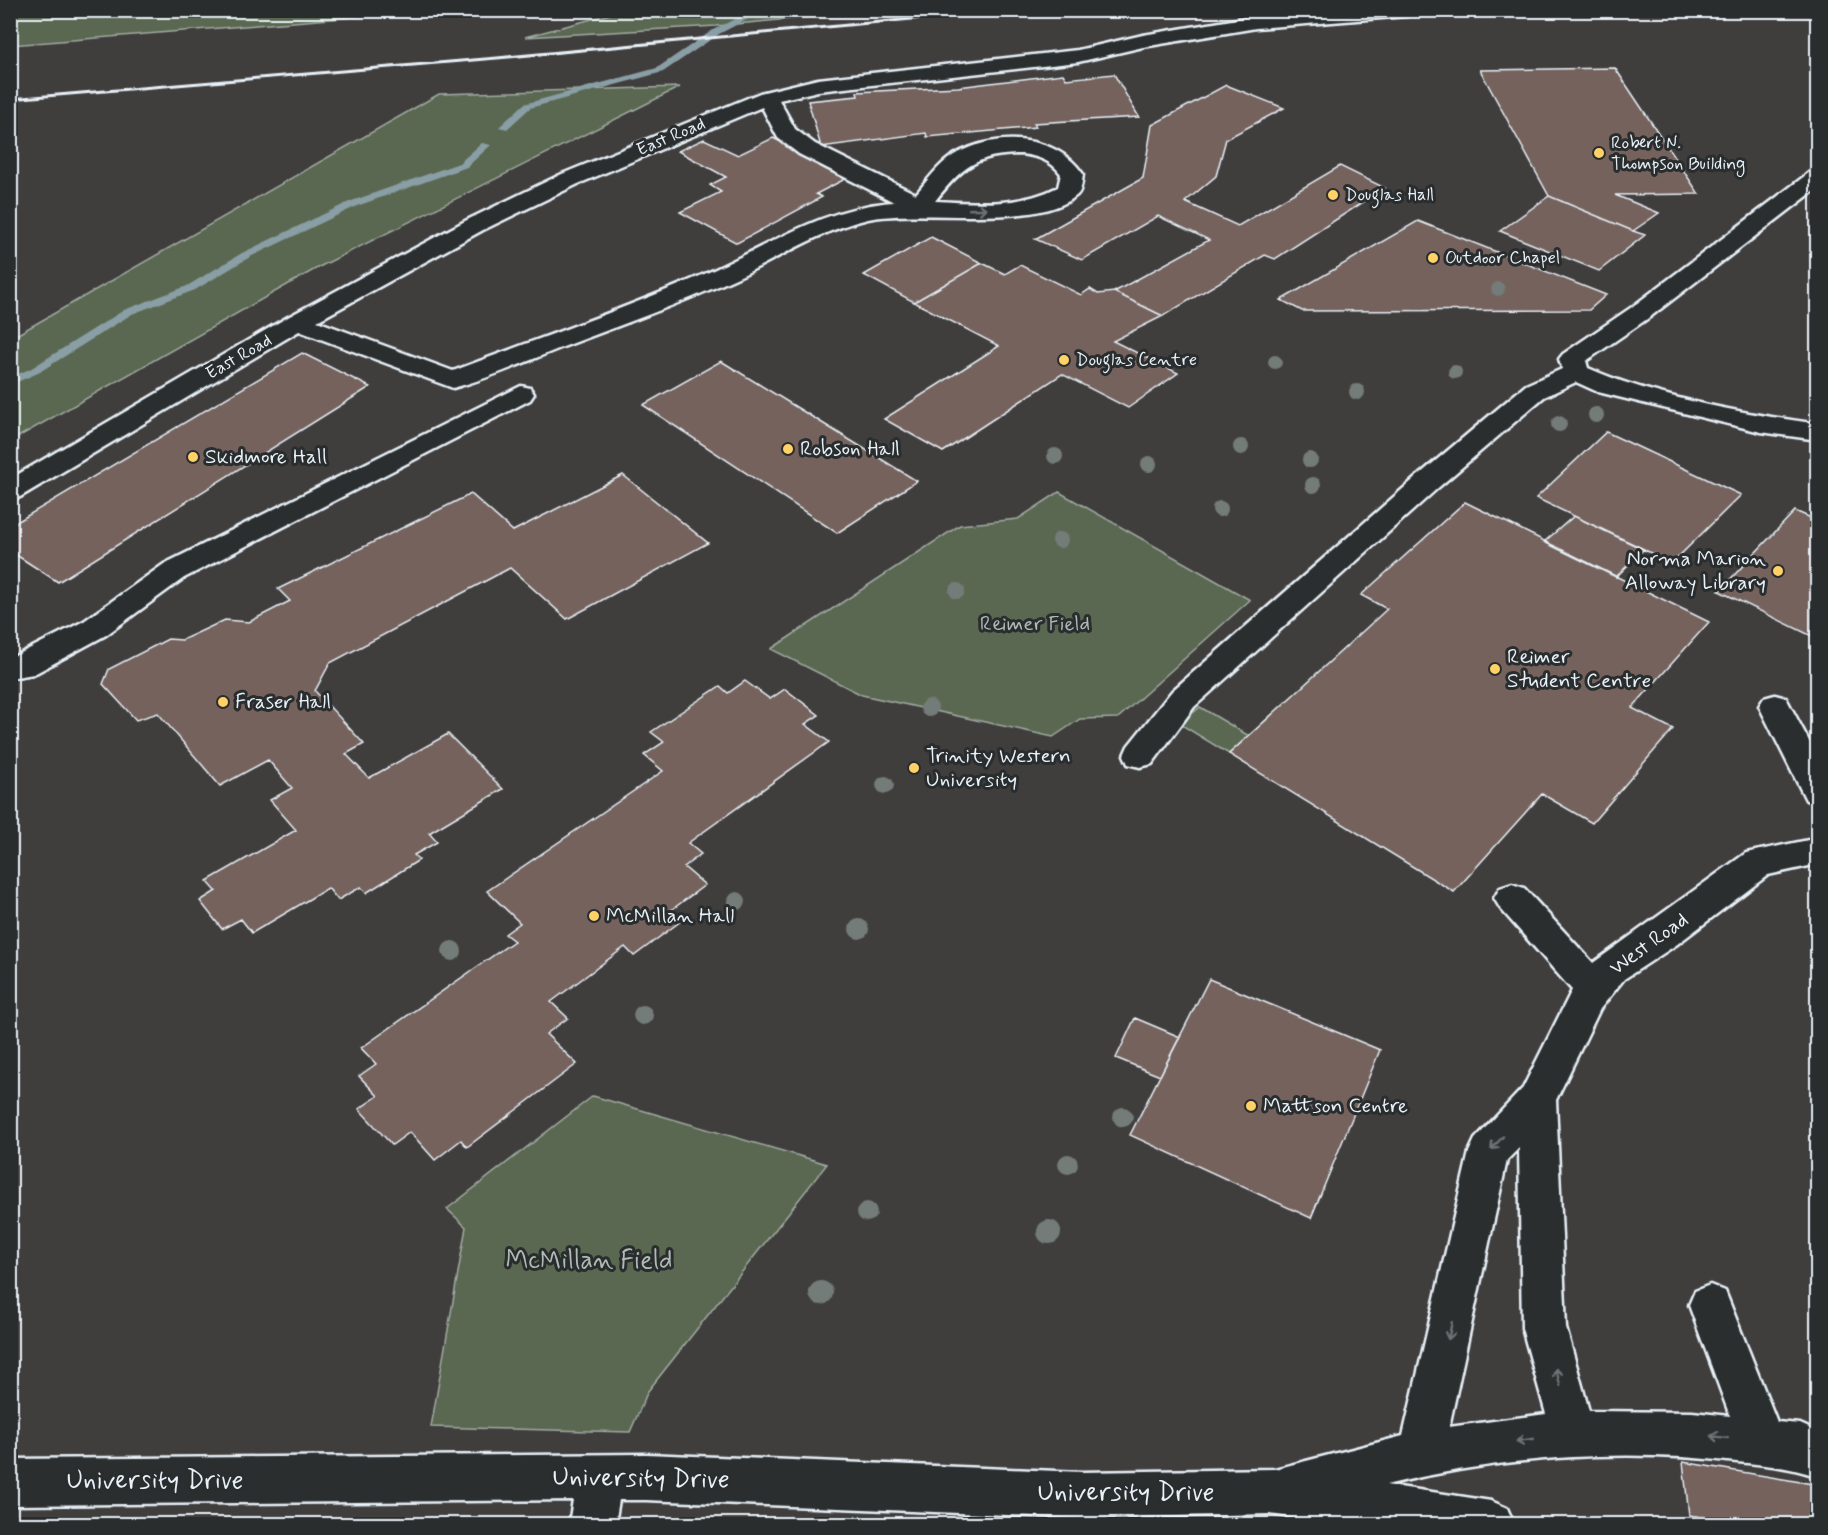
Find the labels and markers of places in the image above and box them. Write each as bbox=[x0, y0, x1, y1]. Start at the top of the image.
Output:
place label: Robert N. Thompson Building bbox=[1611, 131, 1745, 177]
marker: Robert N. Thompson Building bbox=[1592, 146, 1606, 160]
place label: Douglas Hall bbox=[1345, 183, 1434, 209]
marker: Douglas Hall bbox=[1326, 188, 1340, 202]
place label: Outdoor Chapel bbox=[1445, 246, 1560, 270]
marker: Outdoor Chapel bbox=[1426, 251, 1440, 265]
place label: Douglas Centre bbox=[1076, 348, 1197, 374]
marker: Douglas Centre bbox=[1057, 353, 1071, 367]
place label: Robson Hall bbox=[800, 435, 900, 463]
marker: Robson Hall bbox=[781, 442, 795, 456]
place label: Skidmore Hall bbox=[205, 443, 327, 471]
marker: Skidmore Hall bbox=[186, 450, 200, 464]
place label: Norma Marion Alloway Library bbox=[1625, 545, 1767, 597]
marker: Norma Marion Alloway Library bbox=[1771, 564, 1785, 578]
place label: Reimer Student Centre bbox=[1507, 643, 1651, 695]
marker: Reimer Student Centre bbox=[1488, 662, 1502, 676]
place label: Fraser Hall bbox=[235, 688, 331, 716]
marker: Fraser Hall bbox=[216, 695, 230, 709]
place label: Trinity Western University bbox=[926, 742, 1071, 794]
marker: Trinity Western University bbox=[907, 761, 921, 775]
place label: McMillan Hall bbox=[606, 902, 734, 930]
marker: McMillan Hall bbox=[587, 909, 601, 923]
place label: Mattson Centre bbox=[1263, 1092, 1408, 1120]
marker: Mattson Centre bbox=[1244, 1099, 1258, 1113]

